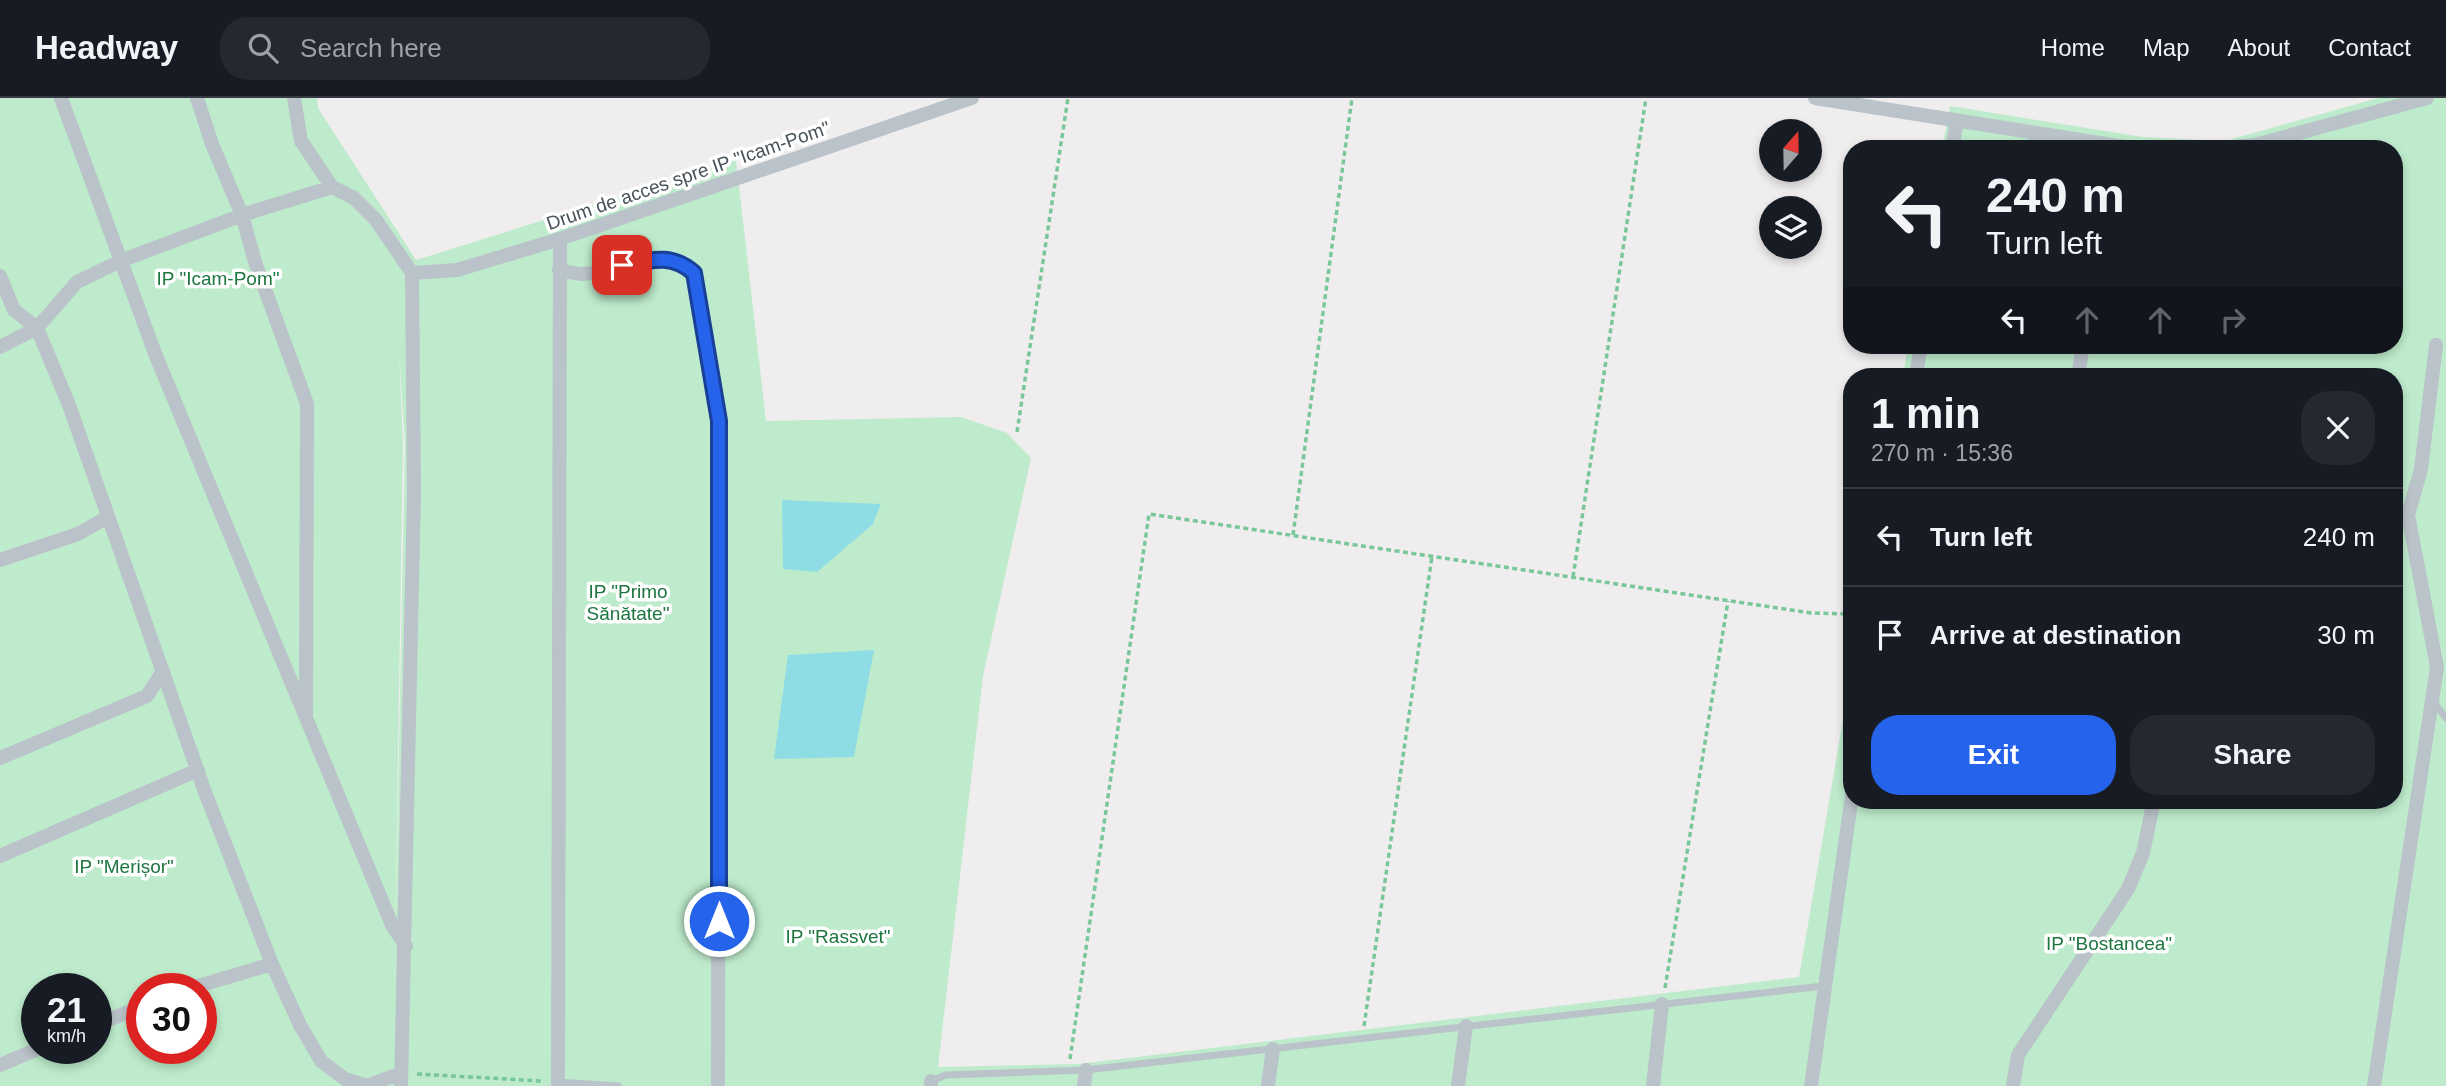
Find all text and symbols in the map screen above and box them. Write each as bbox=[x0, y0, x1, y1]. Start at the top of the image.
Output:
search box bbox=[220, 17, 710, 80]
text: Headway bbox=[35, 29, 178, 66]
icon: search bbox=[244, 29, 282, 67]
text: Search here bbox=[300, 33, 442, 63]
text: Home bbox=[2041, 34, 2105, 61]
text: Map bbox=[2143, 34, 2190, 61]
text: About bbox=[2228, 34, 2290, 61]
text: Contact bbox=[2328, 34, 2411, 61]
street label: Drum de acces spre IP "Icam-Pom" bbox=[544, 117, 833, 234]
north arrow bbox=[1759, 119, 1822, 182]
map controls bbox=[1759, 119, 1822, 259]
icon: left bbox=[1871, 168, 1962, 259]
text: 240 m bbox=[1986, 168, 2125, 222]
button: layers bbox=[1759, 196, 1822, 259]
text: Turn left bbox=[1986, 225, 2102, 261]
pin bbox=[592, 235, 652, 295]
icon: arrive bbox=[603, 246, 641, 284]
park label: IP "Icam-Pom" bbox=[157, 268, 279, 289]
icon: left bbox=[1995, 301, 2033, 339]
icon: ahead bbox=[2068, 301, 2106, 339]
icon: ahead bbox=[2141, 301, 2179, 339]
icon: right bbox=[2214, 301, 2252, 339]
text: 1 min bbox=[1871, 390, 1981, 437]
button: close bbox=[2301, 391, 2375, 465]
text: 270 m · 15:36 bbox=[1871, 440, 2013, 466]
icon: left bbox=[1871, 518, 1909, 556]
text: Turn left bbox=[1930, 522, 2032, 552]
text: 240 m bbox=[2303, 522, 2375, 552]
park label: IP "Primo Sănătate" bbox=[587, 581, 669, 624]
icon: arrive bbox=[1871, 616, 1909, 654]
text: Arrive at destination bbox=[1930, 620, 2181, 650]
text: 30 m bbox=[2317, 620, 2375, 650]
button: Exit bbox=[1871, 715, 2116, 795]
button: Share bbox=[2130, 715, 2375, 795]
park label: IP "Merișor" bbox=[74, 856, 174, 877]
position arrow bbox=[682, 884, 756, 958]
park label: IP "Rassvet" bbox=[785, 926, 891, 947]
park label: IP "Bostancea" bbox=[2046, 933, 2172, 954]
speed limit sign: 30 bbox=[126, 973, 217, 1064]
text: 21 bbox=[47, 990, 86, 1029]
text: km/h bbox=[47, 1026, 86, 1046]

